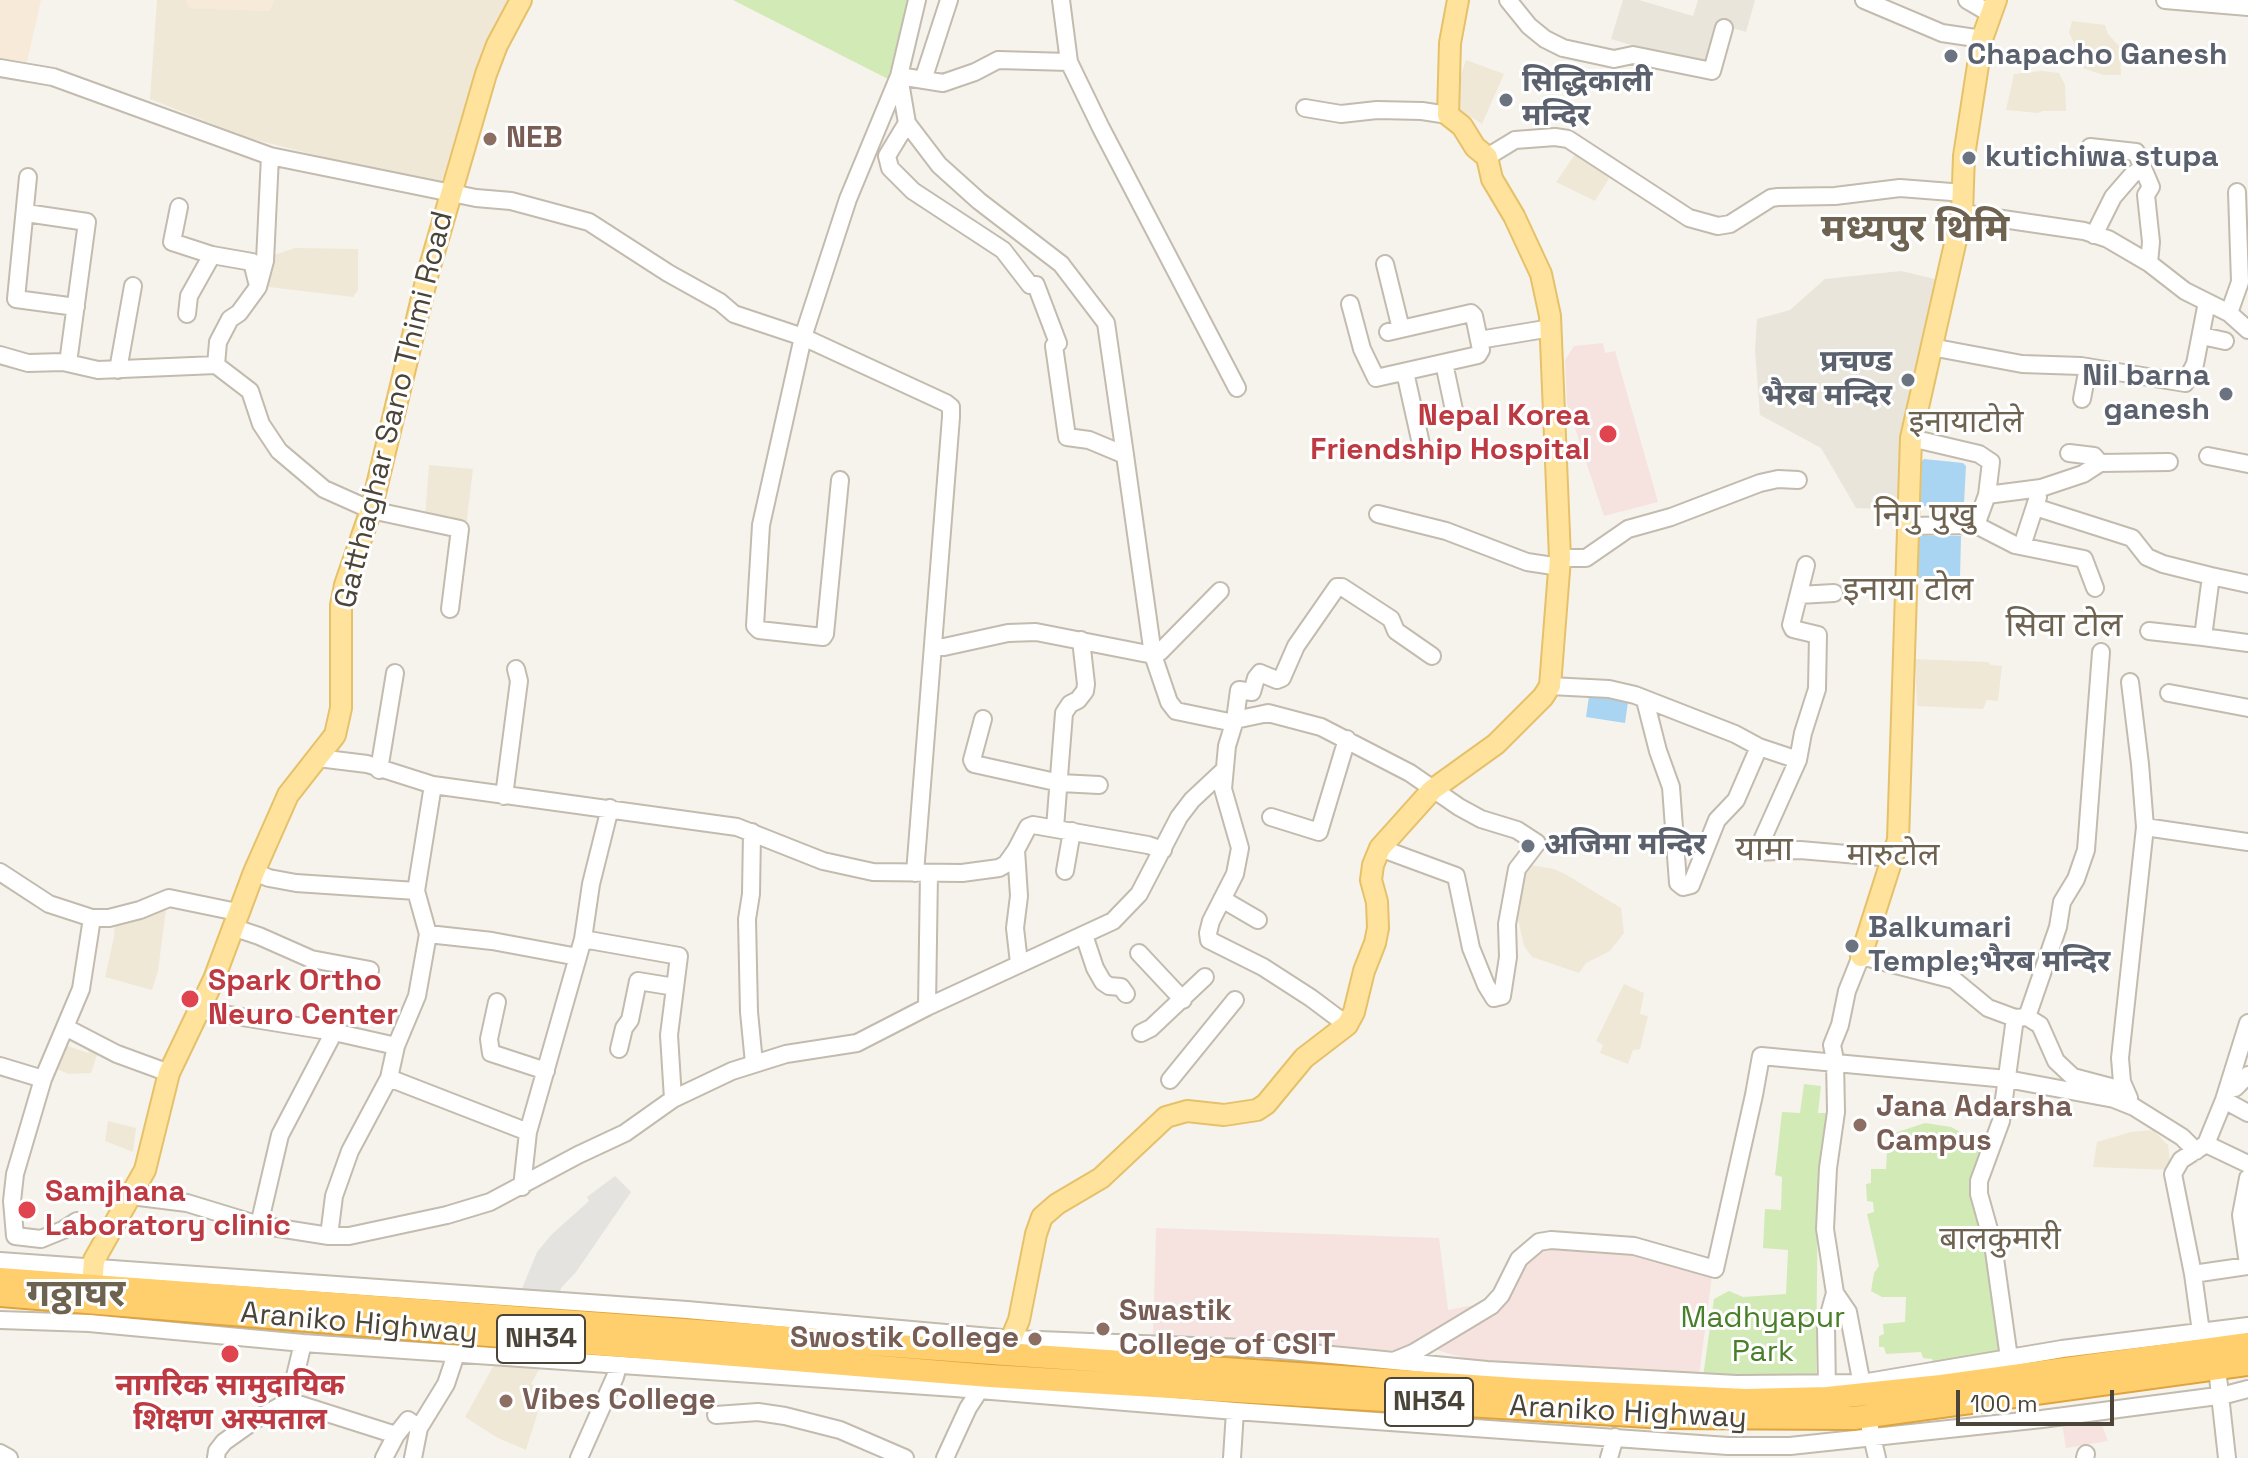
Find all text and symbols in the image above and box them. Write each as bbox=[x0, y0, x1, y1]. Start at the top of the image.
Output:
place label: Chapacho Ganesh bbox=[1967, 38, 2228, 74]
marker: Chapacho Ganesh bbox=[1942, 47, 1960, 65]
place label: सिद्धिकाली मन्दिर bbox=[1522, 65, 1652, 136]
marker: सिद्धिकाली मन्दिर bbox=[1497, 91, 1515, 109]
place label: NEB bbox=[506, 121, 563, 157]
marker: NEB bbox=[481, 130, 499, 148]
place label: kutichiwa stupa bbox=[1985, 140, 2219, 176]
marker: kutichiwa stupa bbox=[1960, 149, 1978, 167]
street label: Gatthaghar Sano Thimi Road bbox=[328, 208, 462, 612]
district label: मध्यपुर थिमि bbox=[1821, 208, 2009, 254]
place label: प्रचण्ड भैरब मन्दिर bbox=[1761, 345, 1892, 416]
place label: Nil barna ganesh bbox=[2082, 359, 2210, 430]
marker: प्रचण्ड भैरब मन्दिर bbox=[1899, 371, 1917, 389]
marker: Nil barna ganesh bbox=[2217, 385, 2235, 403]
place label: Nepal Korea Friendship Hospital bbox=[1310, 399, 1590, 470]
district label: इनायाटोले bbox=[1909, 404, 2023, 442]
marker: Nepal Korea Friendship Hospital bbox=[1597, 423, 1619, 445]
district label: निगु पुखु bbox=[1874, 497, 1976, 537]
district label: इनाया टोल bbox=[1843, 571, 1973, 611]
district label: सिवा टोल bbox=[2005, 607, 2123, 647]
place label: अजिमा मन्दिर bbox=[1544, 828, 1706, 864]
district label: यामा bbox=[1735, 831, 1793, 871]
marker: अजिमा मन्दिर bbox=[1519, 837, 1537, 855]
district label: मारुटोल bbox=[1847, 837, 1939, 875]
place label: Balkumari Temple;भैरब मन्दिर bbox=[1868, 911, 2110, 982]
marker: Balkumari Temple;भैरब मन्दिर bbox=[1843, 937, 1861, 955]
place label: Spark Ortho Neuro Center bbox=[208, 964, 398, 1034]
marker: Spark Ortho Neuro Center bbox=[179, 988, 201, 1010]
place label: Jana Adarsha Campus bbox=[1876, 1090, 2073, 1160]
marker: Jana Adarsha Campus bbox=[1851, 1116, 1869, 1134]
place label: Samjhana Laboratory clinic bbox=[45, 1175, 291, 1246]
marker: Samjhana Laboratory clinic bbox=[16, 1199, 38, 1221]
district label: बालकुमारी bbox=[1939, 1221, 2061, 1259]
district label: गठ्ठाघर bbox=[27, 1273, 125, 1319]
place label: Swastik College of CSIT bbox=[1119, 1294, 1336, 1364]
street label: Araniko Highway bbox=[239, 1296, 479, 1352]
park label: Madhyapur Park bbox=[1681, 1301, 1845, 1372]
road number: NH34 bbox=[497, 1315, 585, 1363]
marker: Swastik College of CSIT bbox=[1094, 1320, 1112, 1338]
place label: Swostik College bbox=[790, 1321, 1019, 1357]
marker: Swostik College bbox=[1026, 1330, 1044, 1348]
marker: नागरिक सामुदायिक शिक्षण अस्पताल bbox=[219, 1343, 241, 1365]
place label: नागरिक सामुदायिक शिक्षण अस्पताल bbox=[115, 1369, 345, 1440]
scale bar bbox=[1960, 1374, 2118, 1424]
road number: NH34 bbox=[1385, 1378, 1473, 1426]
place label: Vibes College bbox=[522, 1383, 716, 1419]
text: 100 m bbox=[1970, 1388, 2038, 1419]
street label: Araniko Highway bbox=[1508, 1389, 1748, 1437]
marker: Vibes College bbox=[497, 1392, 515, 1410]

